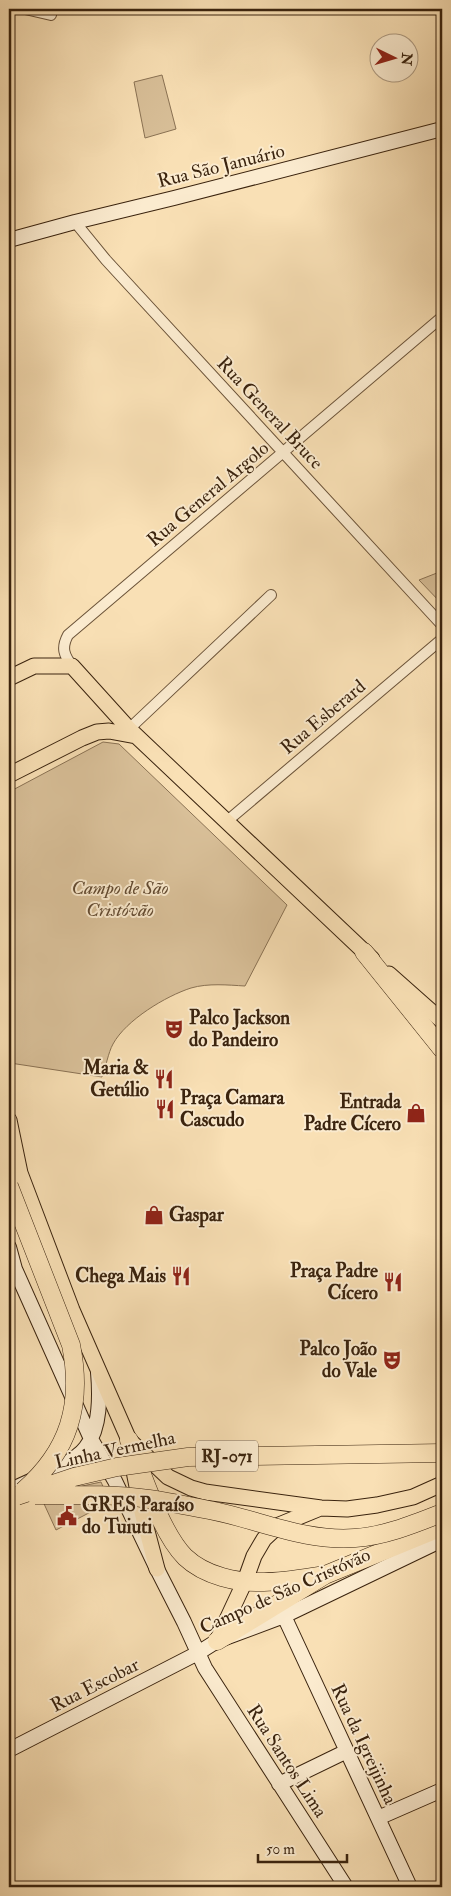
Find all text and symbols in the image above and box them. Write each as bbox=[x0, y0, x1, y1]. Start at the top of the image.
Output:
north arrow bbox=[368, 32, 418, 82]
text: N bbox=[397, 51, 416, 67]
street label: Rua São Januário bbox=[155, 139, 287, 193]
street label: Rua General Bruce bbox=[212, 352, 328, 474]
street label: Rua General Argolo bbox=[142, 436, 274, 552]
street label: Rua Esberard bbox=[276, 674, 371, 760]
park label: Campo de São Cristóvão bbox=[71, 876, 169, 922]
place label: Palco Jackson do Pandeiro bbox=[189, 1006, 290, 1052]
theatre icon: Palco Jackson do Pandeiro bbox=[163, 1018, 185, 1040]
place label: Maria & Getúlio bbox=[82, 1056, 149, 1102]
restaurant icon: Maria & Getúlio bbox=[153, 1068, 175, 1090]
place label: Praça Camara Cascudo bbox=[180, 1086, 286, 1132]
place label: Entrada Padre Cícero bbox=[304, 1090, 402, 1136]
restaurant icon: Praça Camara Cascudo bbox=[154, 1098, 176, 1120]
shop icon: Entrada Padre Cícero bbox=[405, 1102, 427, 1124]
place label: Gaspar bbox=[169, 1203, 225, 1228]
shop icon: Gaspar bbox=[143, 1204, 165, 1226]
place label: Praça Padre Cícero bbox=[290, 1259, 378, 1305]
place label: Chega Mais bbox=[75, 1264, 166, 1289]
restaurant icon: Chega Mais bbox=[170, 1265, 192, 1287]
restaurant icon: Praça Padre Cícero bbox=[382, 1271, 404, 1293]
place label: Palco João do Vale bbox=[300, 1337, 377, 1383]
theatre icon: Palco João do Vale bbox=[381, 1349, 403, 1371]
street label: Linha Vermelha bbox=[53, 1425, 178, 1474]
road number: RJ-071 bbox=[196, 1440, 258, 1472]
place label: GRES Paraíso do Tuiuti bbox=[82, 1493, 194, 1539]
public building icon: GRES Paraíso do Tuiuti bbox=[56, 1505, 78, 1527]
street label: Campo de São Cristóvão bbox=[196, 1543, 375, 1640]
street label: Rua Escobar bbox=[47, 1652, 143, 1718]
street label: Rua da Igreijinha bbox=[326, 1680, 402, 1808]
street label: Rua Santos Lima bbox=[241, 1700, 333, 1822]
scale bar bbox=[258, 1831, 347, 1863]
text: 50 m bbox=[266, 1840, 295, 1859]

